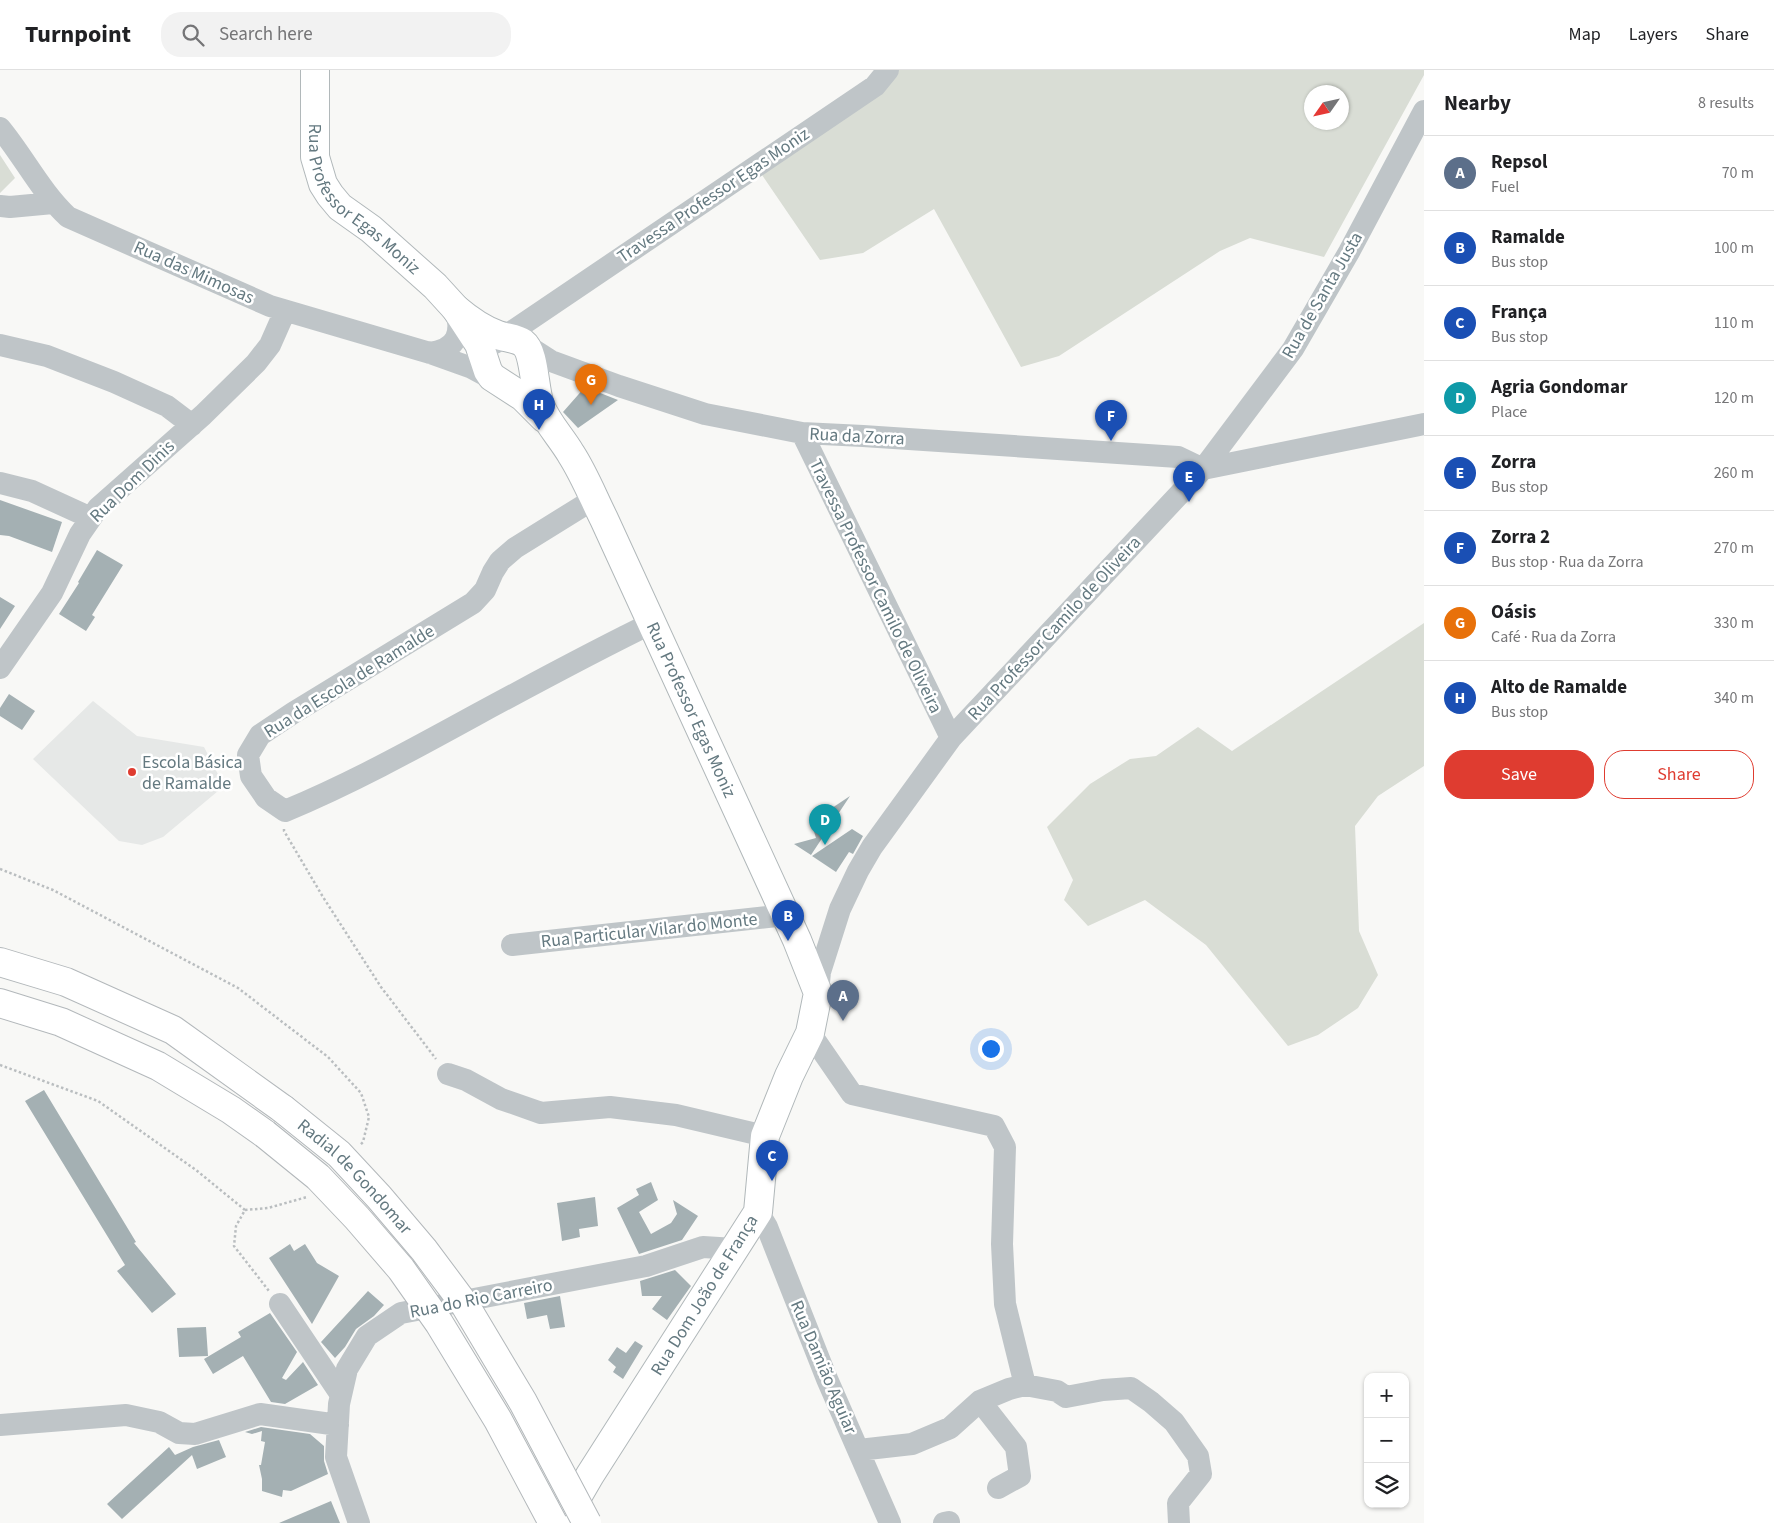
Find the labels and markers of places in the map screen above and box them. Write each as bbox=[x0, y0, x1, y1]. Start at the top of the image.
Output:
pin: G bbox=[575, 364, 607, 405]
pin: H bbox=[523, 389, 555, 430]
pin: F bbox=[1095, 400, 1127, 441]
pin: E bbox=[1173, 461, 1205, 502]
place label: Escola Básica de Ramalde bbox=[142, 750, 243, 796]
marker: Escola Básica de Ramalde bbox=[126, 766, 138, 778]
pin: D bbox=[809, 804, 841, 845]
pin: B bbox=[772, 900, 804, 941]
pin: A bbox=[827, 980, 859, 1021]
pin: C bbox=[756, 1140, 788, 1181]

